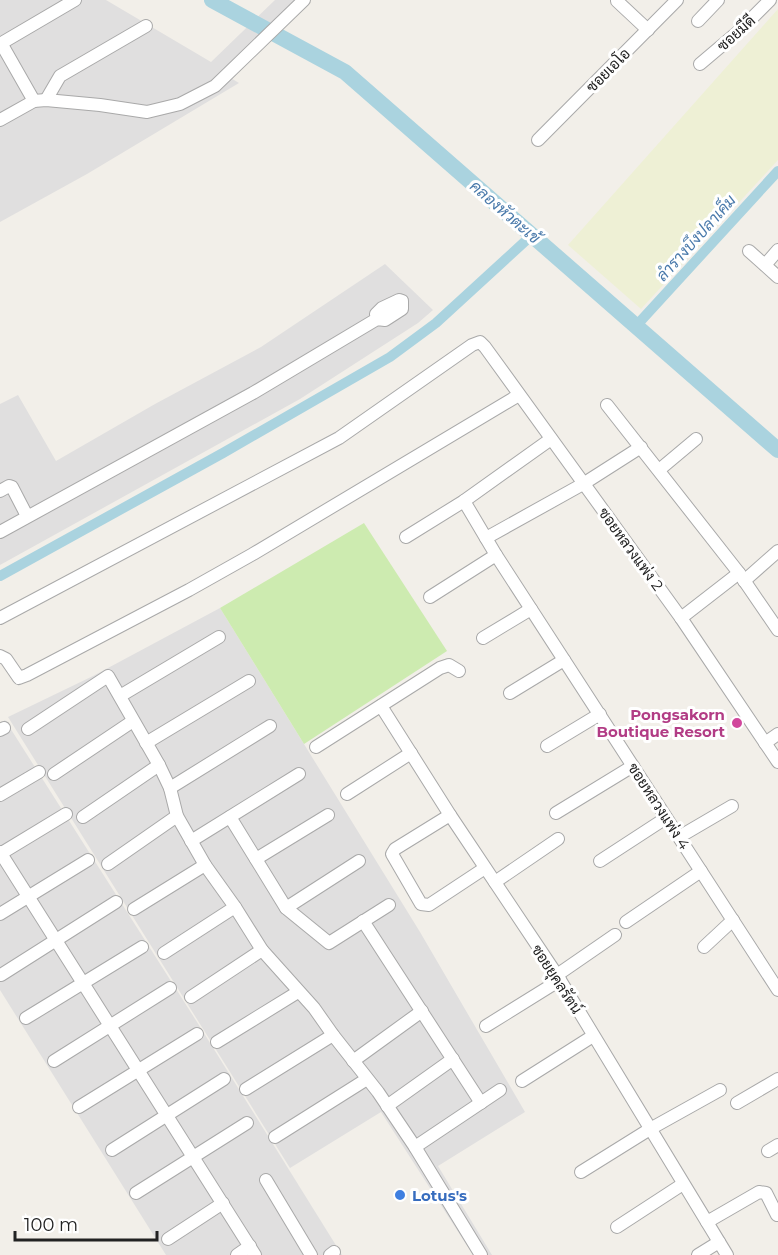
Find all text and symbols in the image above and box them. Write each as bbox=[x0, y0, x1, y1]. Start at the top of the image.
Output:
street label: ซอยมีดี bbox=[713, 11, 759, 55]
street label: ซอยเอโอ bbox=[582, 44, 634, 96]
water label: คลองหัวตะเข้ bbox=[466, 175, 548, 250]
water label: ลำรางบึงปลาเค็ม bbox=[649, 188, 740, 285]
street label: ซอยหลวงแพ่ง 2 bbox=[594, 504, 668, 594]
place label: Pongsakorn Boutique Resort bbox=[596, 705, 725, 741]
marker: Pongsakorn Boutique Resort bbox=[730, 716, 744, 730]
street label: ซอยหลวงแพ่ง 4 bbox=[624, 759, 694, 853]
street label: ซอยยุคลรัตน์ bbox=[526, 941, 586, 1018]
place label: Lotus's bbox=[412, 1186, 467, 1205]
marker: Lotus's bbox=[393, 1188, 407, 1202]
scale bar bbox=[15, 1204, 158, 1242]
text: 100 m bbox=[24, 1214, 78, 1236]

